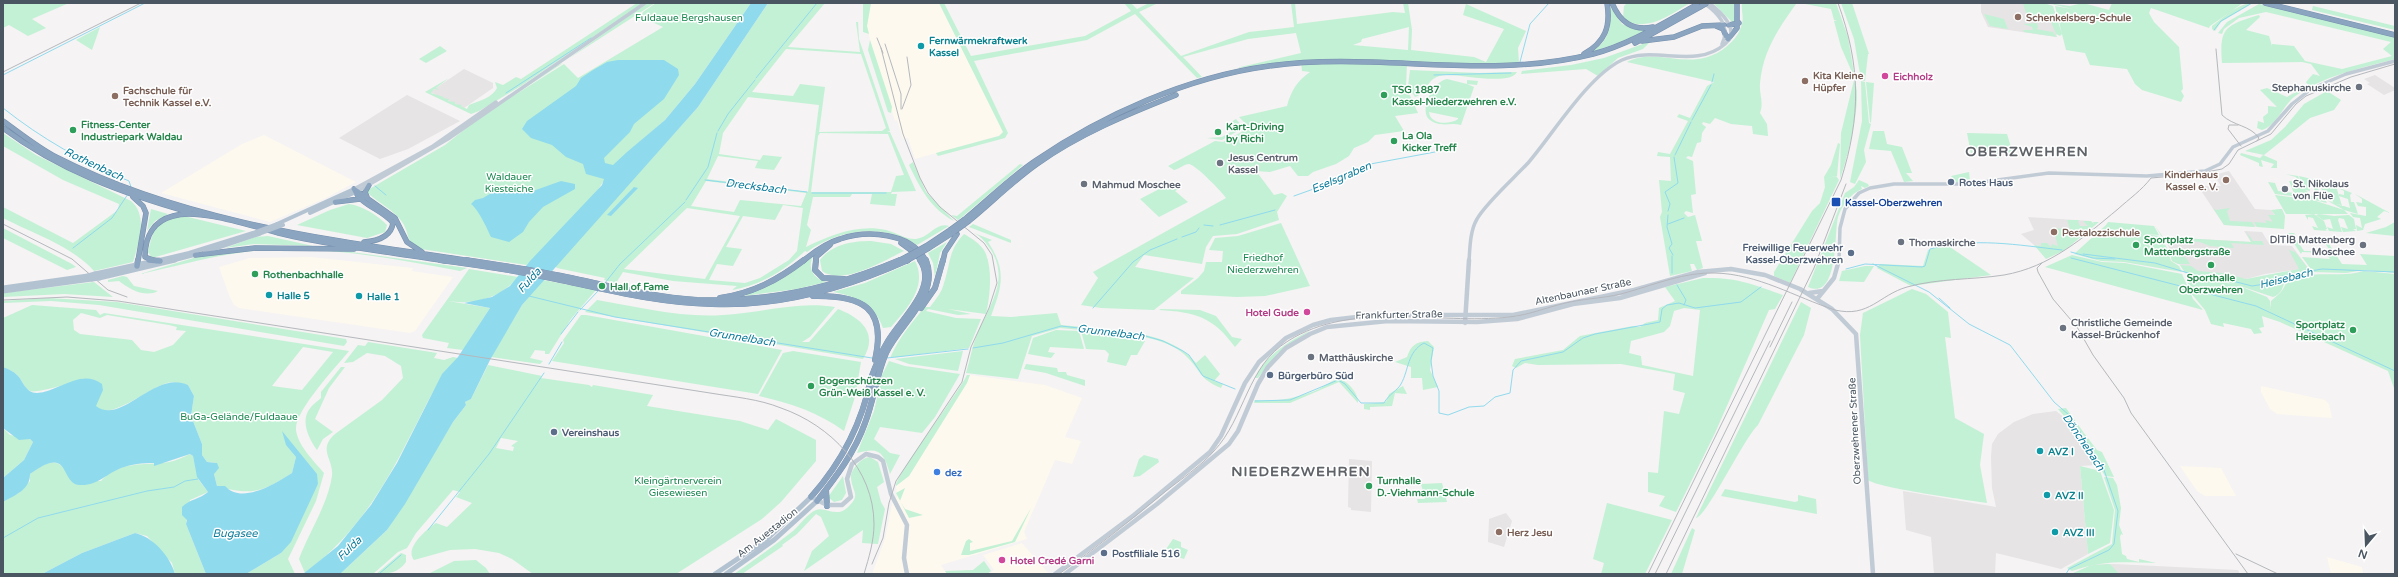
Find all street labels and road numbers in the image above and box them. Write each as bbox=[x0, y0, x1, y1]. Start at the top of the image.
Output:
street label: Altenbaunaer Straße bbox=[1534, 276, 1633, 308]
street label: Frankfurter Straße bbox=[1355, 308, 1443, 322]
street label: Oberzwehrener Straße bbox=[1846, 377, 1864, 485]
street label: Am Auestadion bbox=[735, 505, 800, 560]

